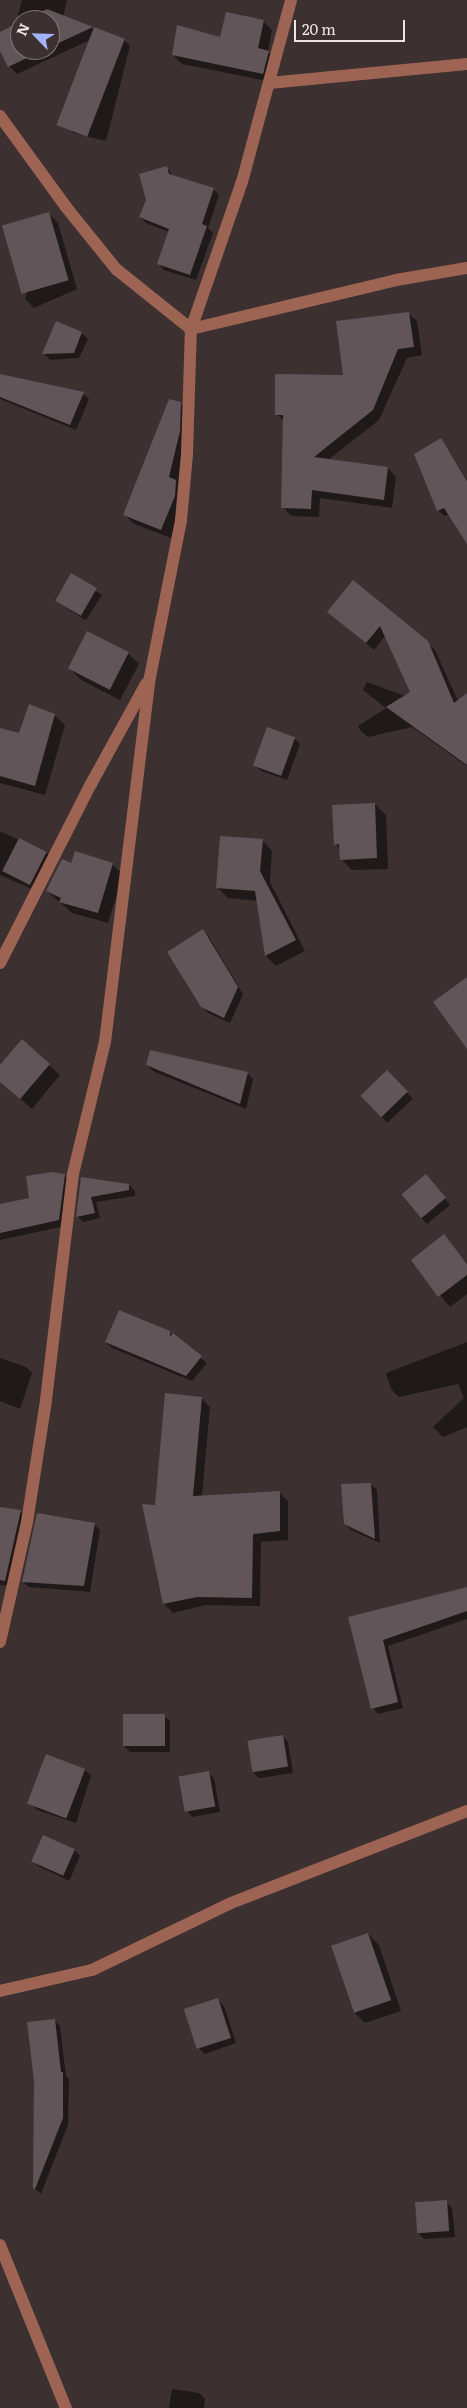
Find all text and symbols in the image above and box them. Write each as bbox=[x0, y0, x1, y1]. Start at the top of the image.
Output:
north arrow bbox=[10, 10, 60, 60]
scale bar bbox=[297, 10, 408, 42]
text: 20 m bbox=[302, 17, 336, 40]
text: N bbox=[11, 20, 34, 39]

